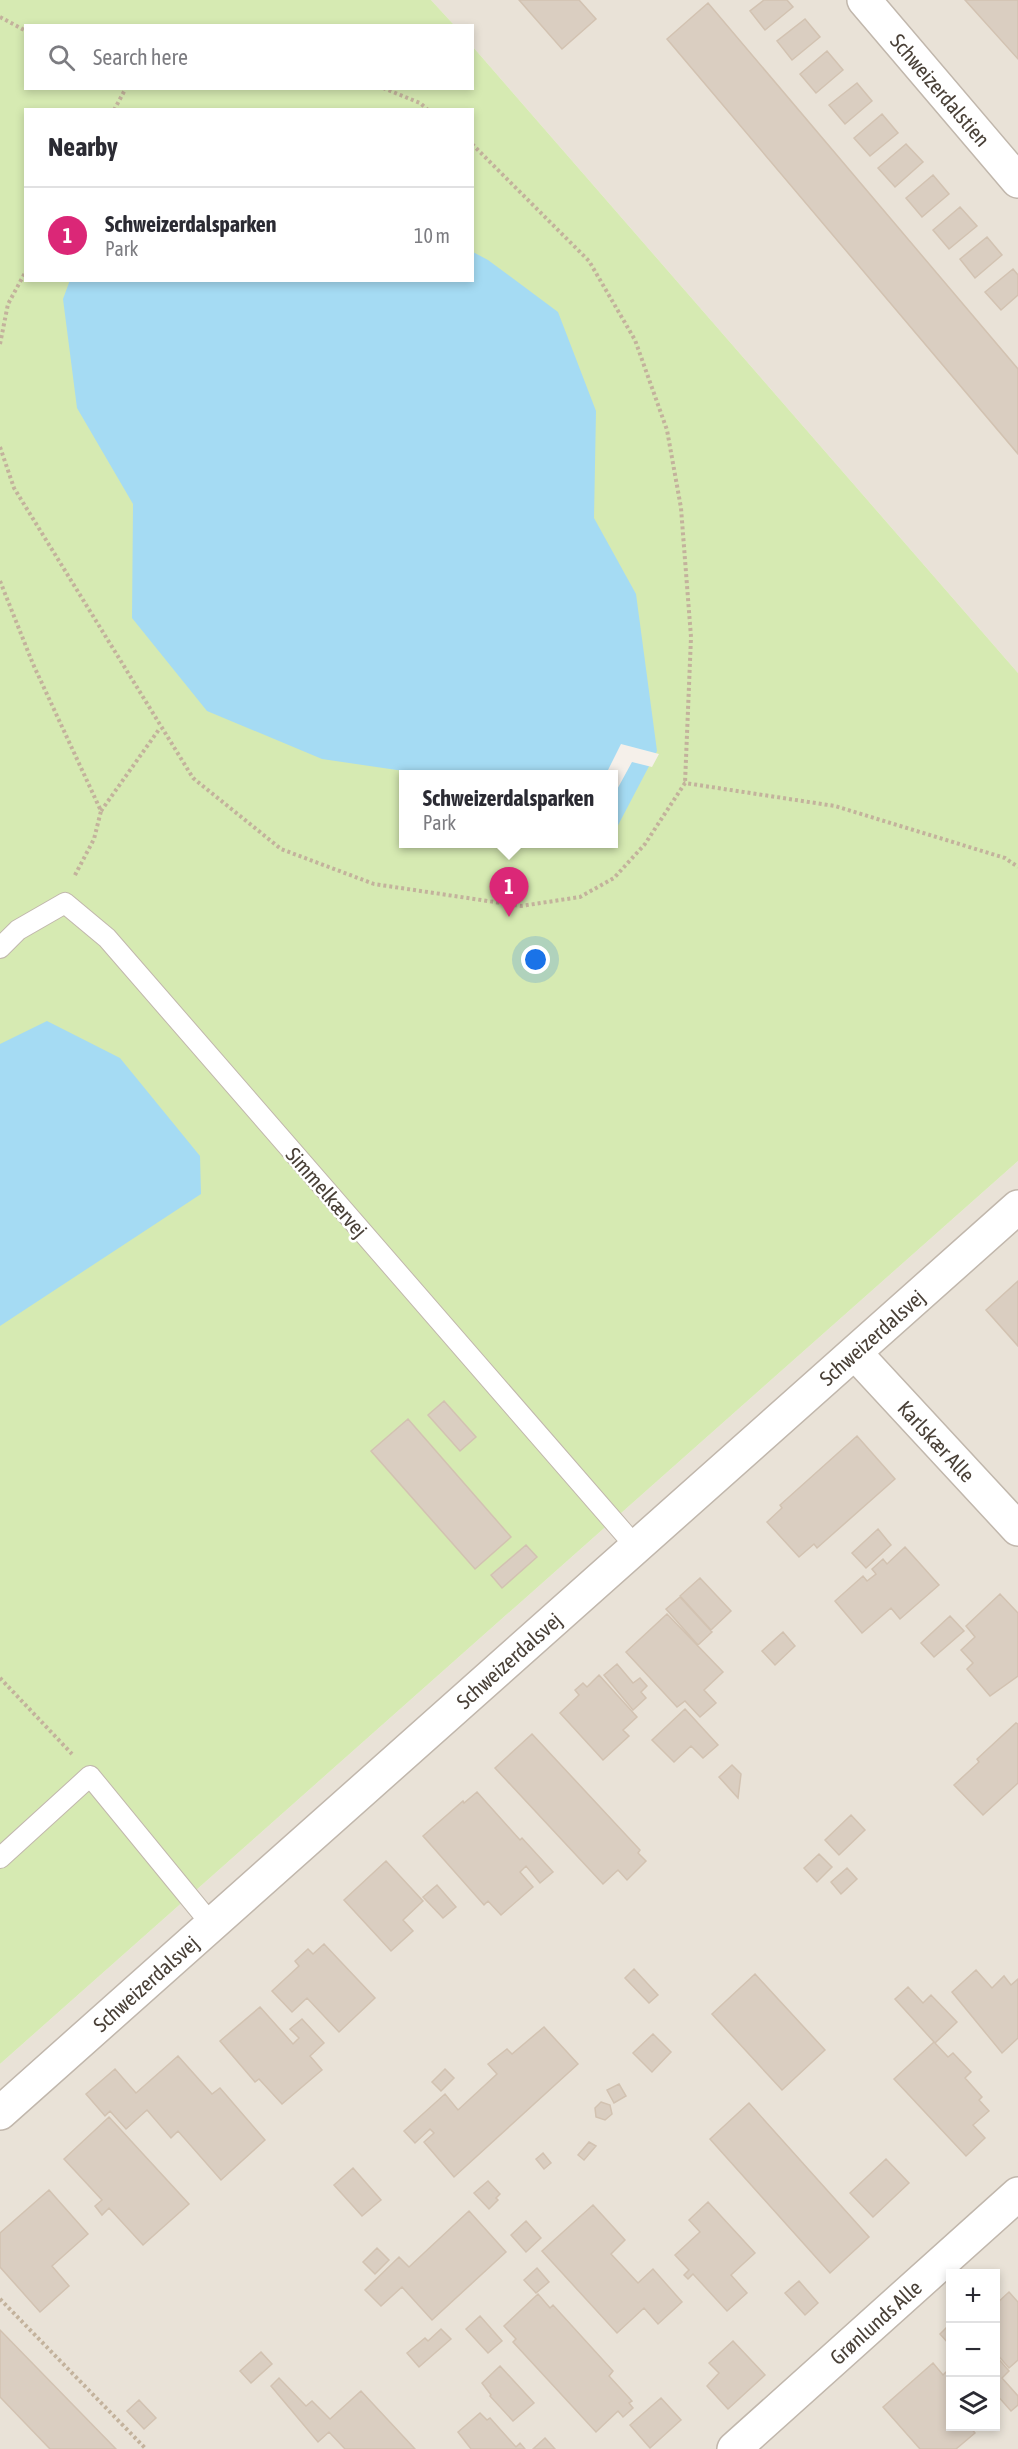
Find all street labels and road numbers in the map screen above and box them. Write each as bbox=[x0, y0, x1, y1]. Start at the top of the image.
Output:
street label: Schweizerdalstien bbox=[886, 29, 995, 151]
street label: Simmelkærvej bbox=[282, 1142, 372, 1242]
street label: Schweizerdalsvej bbox=[814, 1284, 929, 1390]
street label: Karlskær Alle bbox=[893, 1396, 980, 1486]
street label: Schweizerdalsvej bbox=[451, 1607, 566, 1713]
street label: Schweizerdalsvej bbox=[88, 1930, 203, 2036]
street label: Grønlunds Alle bbox=[825, 2275, 926, 2369]

